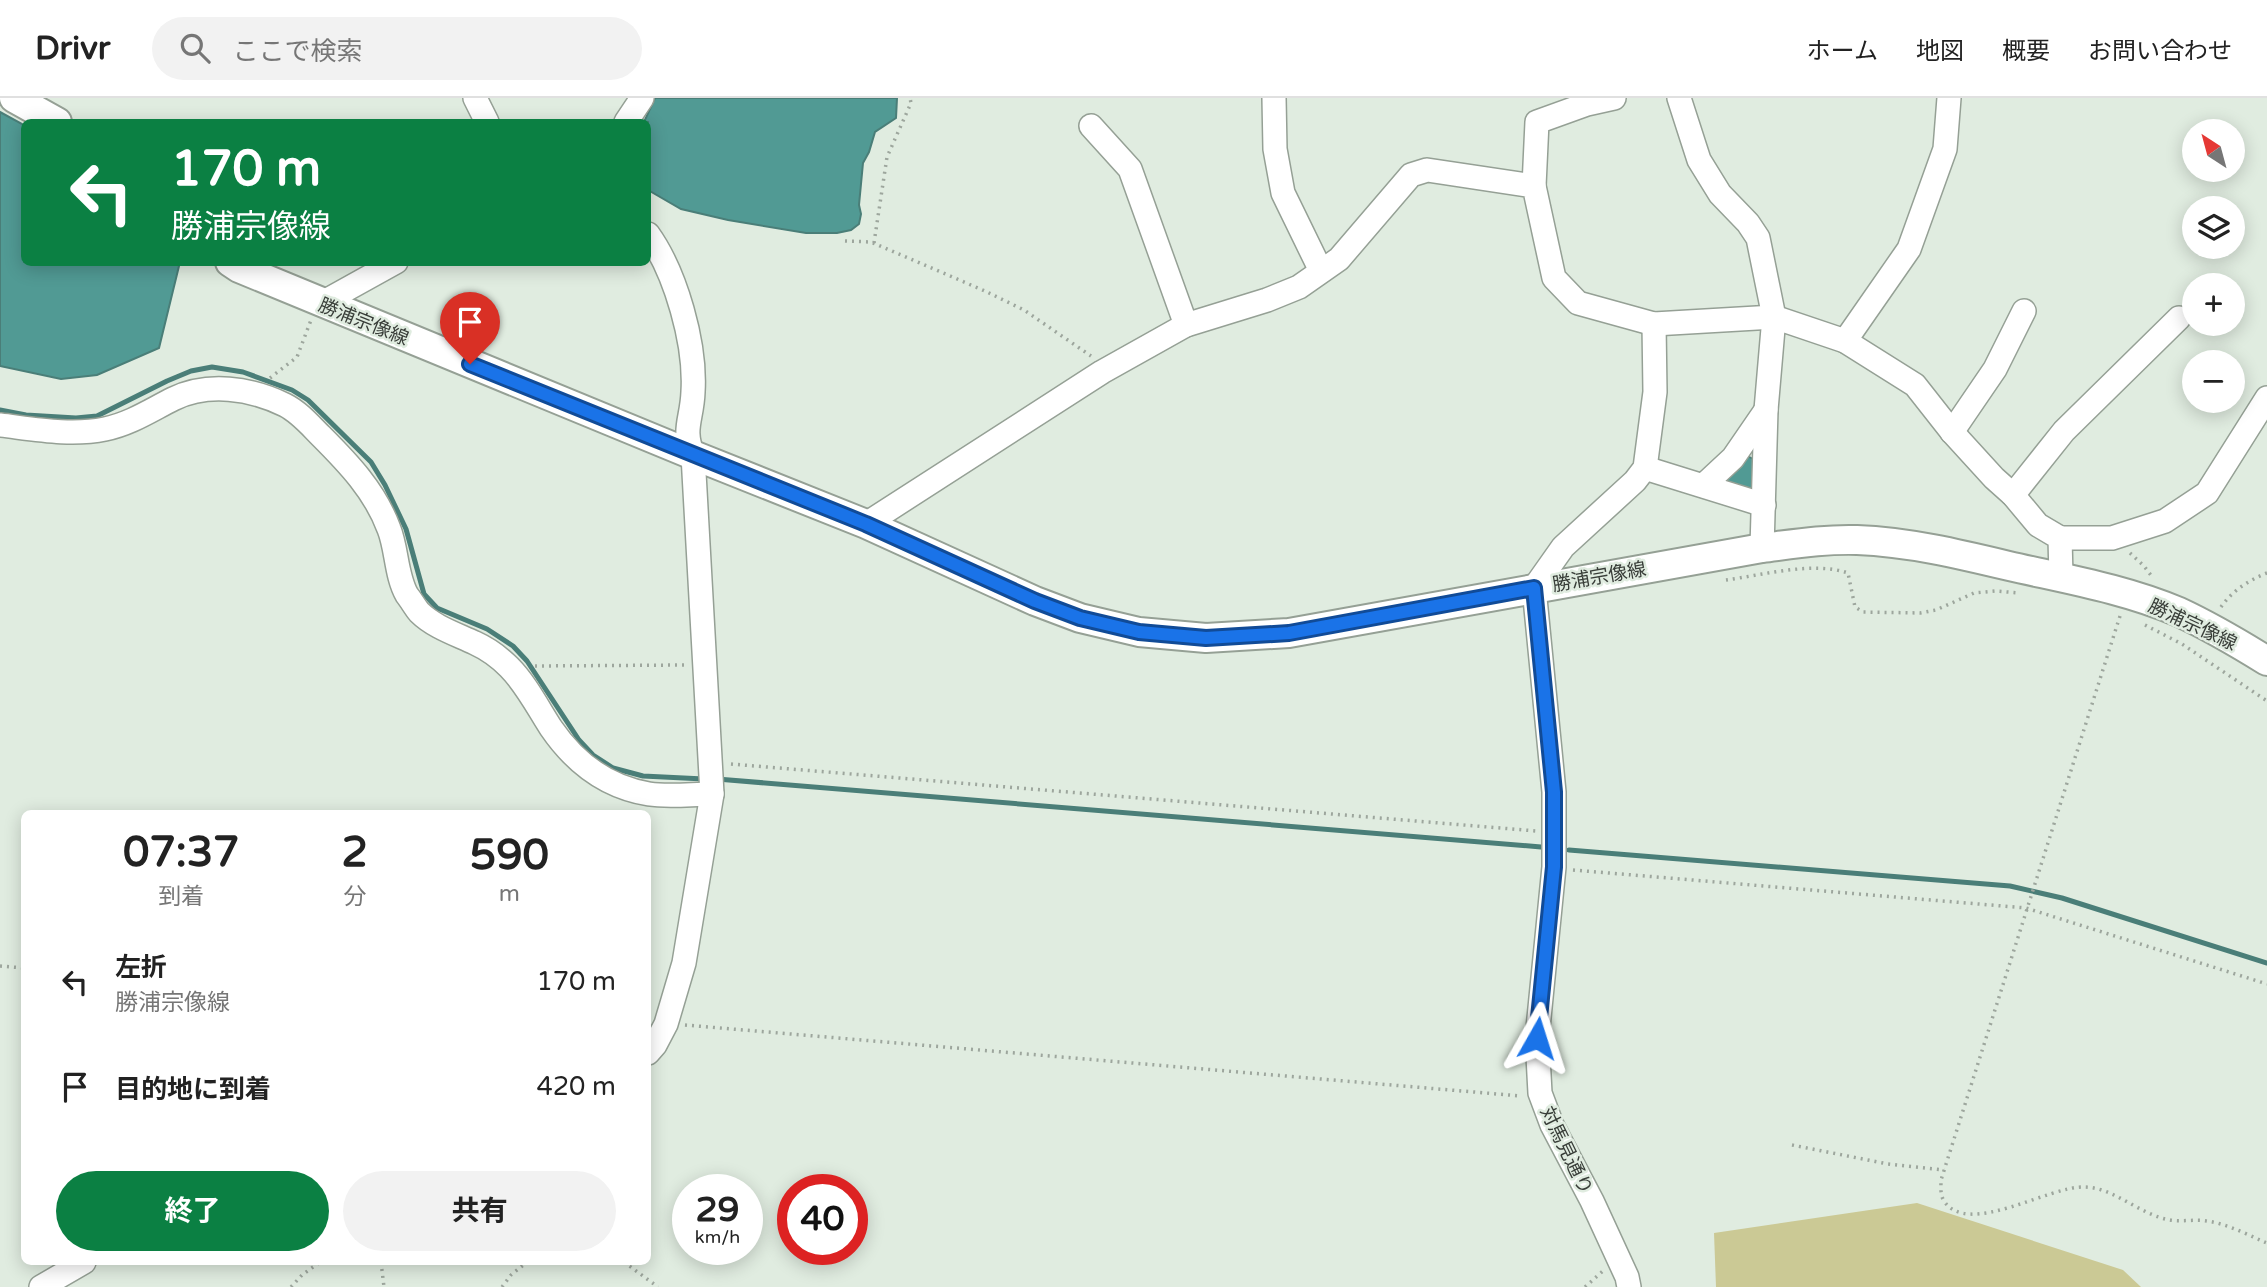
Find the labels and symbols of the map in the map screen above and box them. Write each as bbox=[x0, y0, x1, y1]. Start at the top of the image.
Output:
north arrow bbox=[2182, 119, 2245, 182]
pin bbox=[440, 292, 500, 364]
street label: 勝浦宗像線 bbox=[315, 294, 412, 350]
street label: 勝浦宗像線 bbox=[1550, 558, 1648, 596]
street label: 勝浦宗像線 bbox=[2145, 595, 2240, 655]
position arrow bbox=[1500, 1001, 1574, 1075]
street label: 対馬見通り bbox=[1535, 1103, 1597, 1198]
speed limit sign: 40 bbox=[777, 1174, 868, 1265]

